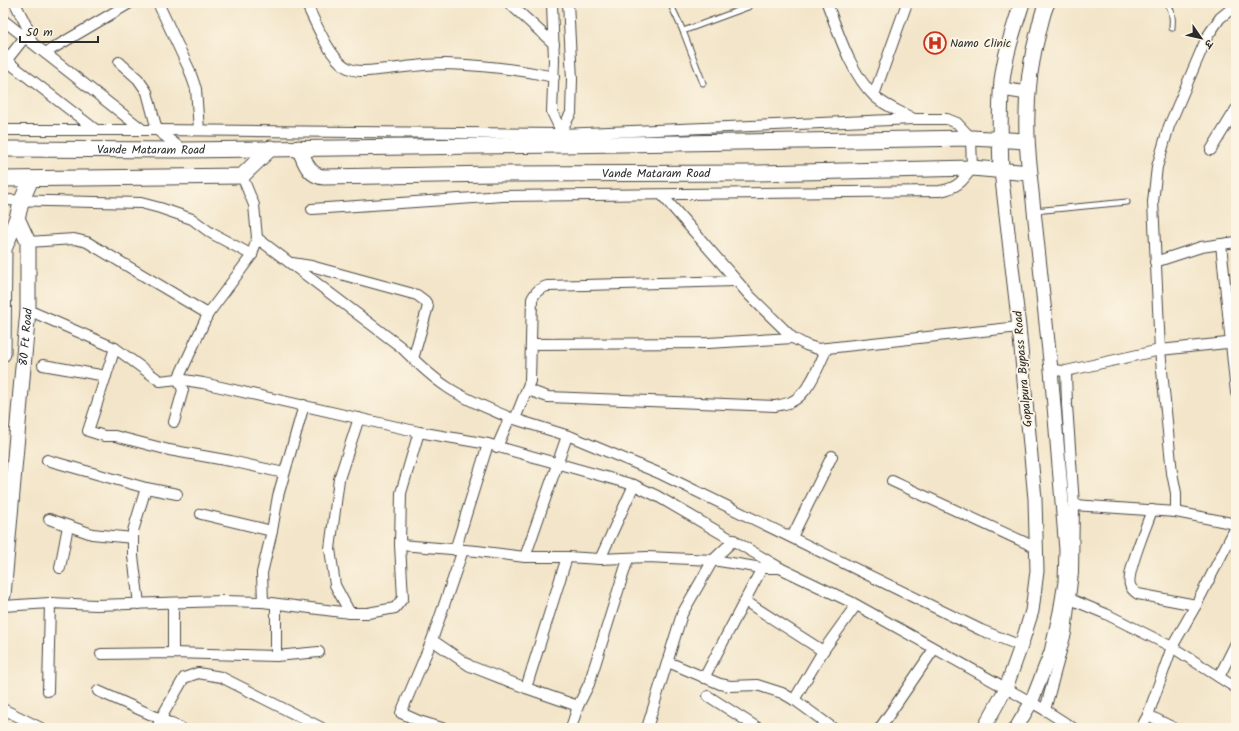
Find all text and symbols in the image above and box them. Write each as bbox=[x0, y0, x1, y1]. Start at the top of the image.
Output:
scale bar bbox=[20, 18, 98, 44]
north arrow bbox=[1181, 18, 1221, 58]
text: 50 m bbox=[26, 23, 53, 42]
hospital icon: Namo Clinic bbox=[922, 30, 948, 56]
place label: Namo Clinic bbox=[950, 34, 1011, 53]
text: उ bbox=[1198, 35, 1218, 53]
street label: Vande Mataram Road bbox=[97, 140, 206, 160]
street label: Vande Mataram Road bbox=[602, 164, 711, 183]
street label: 80 Ft Road bbox=[14, 306, 38, 367]
street label: Gopalpura Bypass Road bbox=[1008, 309, 1038, 428]

